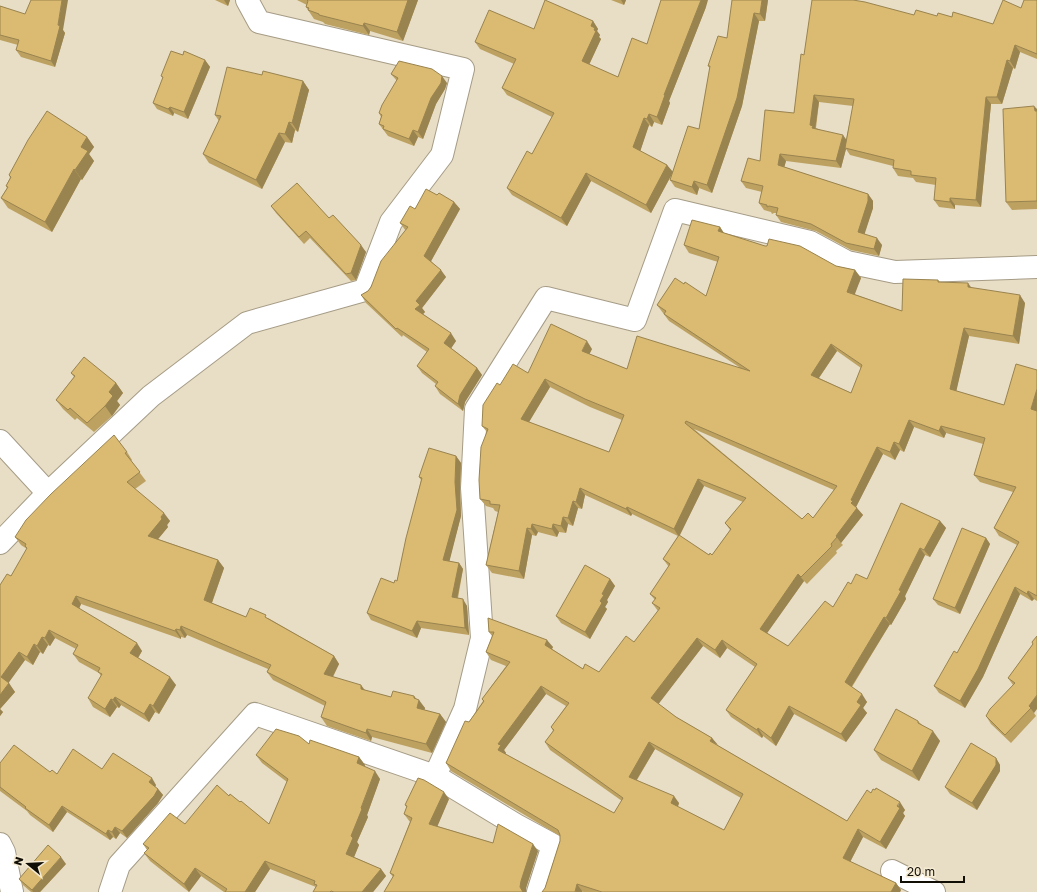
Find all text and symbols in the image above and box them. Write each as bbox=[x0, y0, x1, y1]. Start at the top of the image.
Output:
north arrow bbox=[8, 844, 48, 884]
text: N bbox=[11, 855, 25, 867]
scale bar bbox=[901, 858, 964, 884]
text: 20 m bbox=[907, 864, 935, 879]

